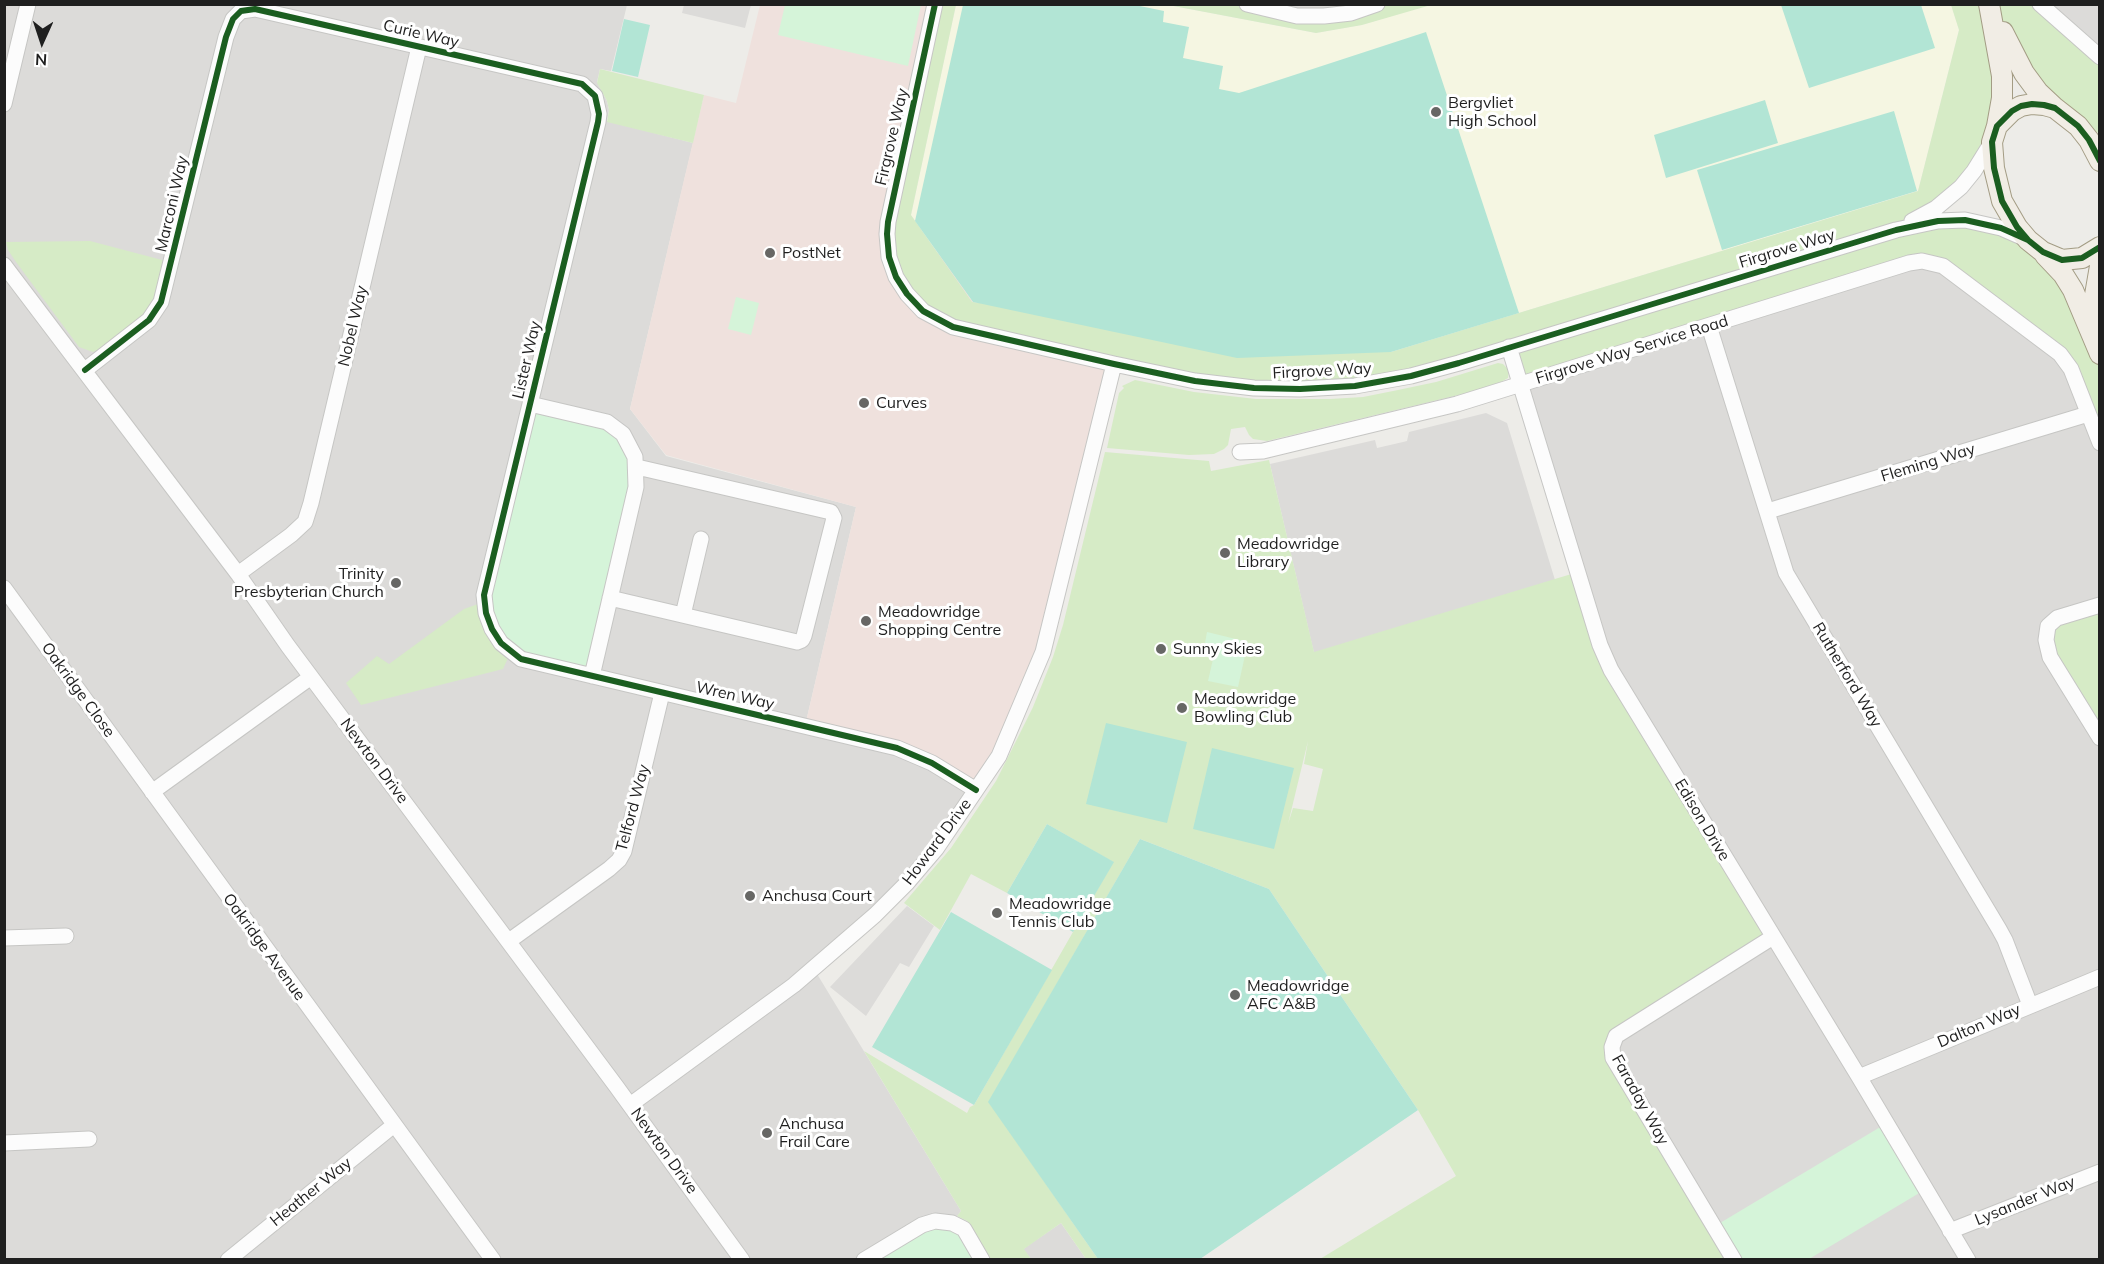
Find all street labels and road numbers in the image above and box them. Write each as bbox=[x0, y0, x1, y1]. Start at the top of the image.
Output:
street label: Curie Way bbox=[381, 16, 461, 52]
street label: Firgrove Way bbox=[872, 87, 912, 187]
street label: Marconi Way bbox=[152, 154, 192, 254]
street label: Firgrove Way bbox=[1737, 225, 1837, 273]
street label: Nobel Way bbox=[334, 284, 372, 368]
street label: Firgrove Way Service Road bbox=[1533, 312, 1731, 388]
street label: Lister Way bbox=[509, 319, 545, 401]
street label: Firgrove Way bbox=[1272, 359, 1372, 383]
street label: Fleming Way bbox=[1879, 440, 1977, 486]
street label: Rutherford Way bbox=[1808, 619, 1886, 731]
street label: Oakridge Close bbox=[37, 639, 119, 741]
street label: Wren Way bbox=[694, 678, 776, 714]
street label: Newton Drive bbox=[336, 715, 412, 807]
street label: Telford Way bbox=[612, 762, 654, 854]
street label: Edison Drive bbox=[1670, 776, 1734, 864]
street label: Howard Drive bbox=[898, 795, 976, 889]
street label: Oakridge Avenue bbox=[219, 890, 309, 1004]
street label: Dalton Way bbox=[1935, 1000, 2023, 1052]
street label: Faraday Way bbox=[1607, 1051, 1673, 1149]
street label: Newton Drive bbox=[626, 1104, 702, 1198]
street label: Heather Way bbox=[266, 1153, 356, 1231]
street label: Lysander Way bbox=[1972, 1172, 2078, 1230]

